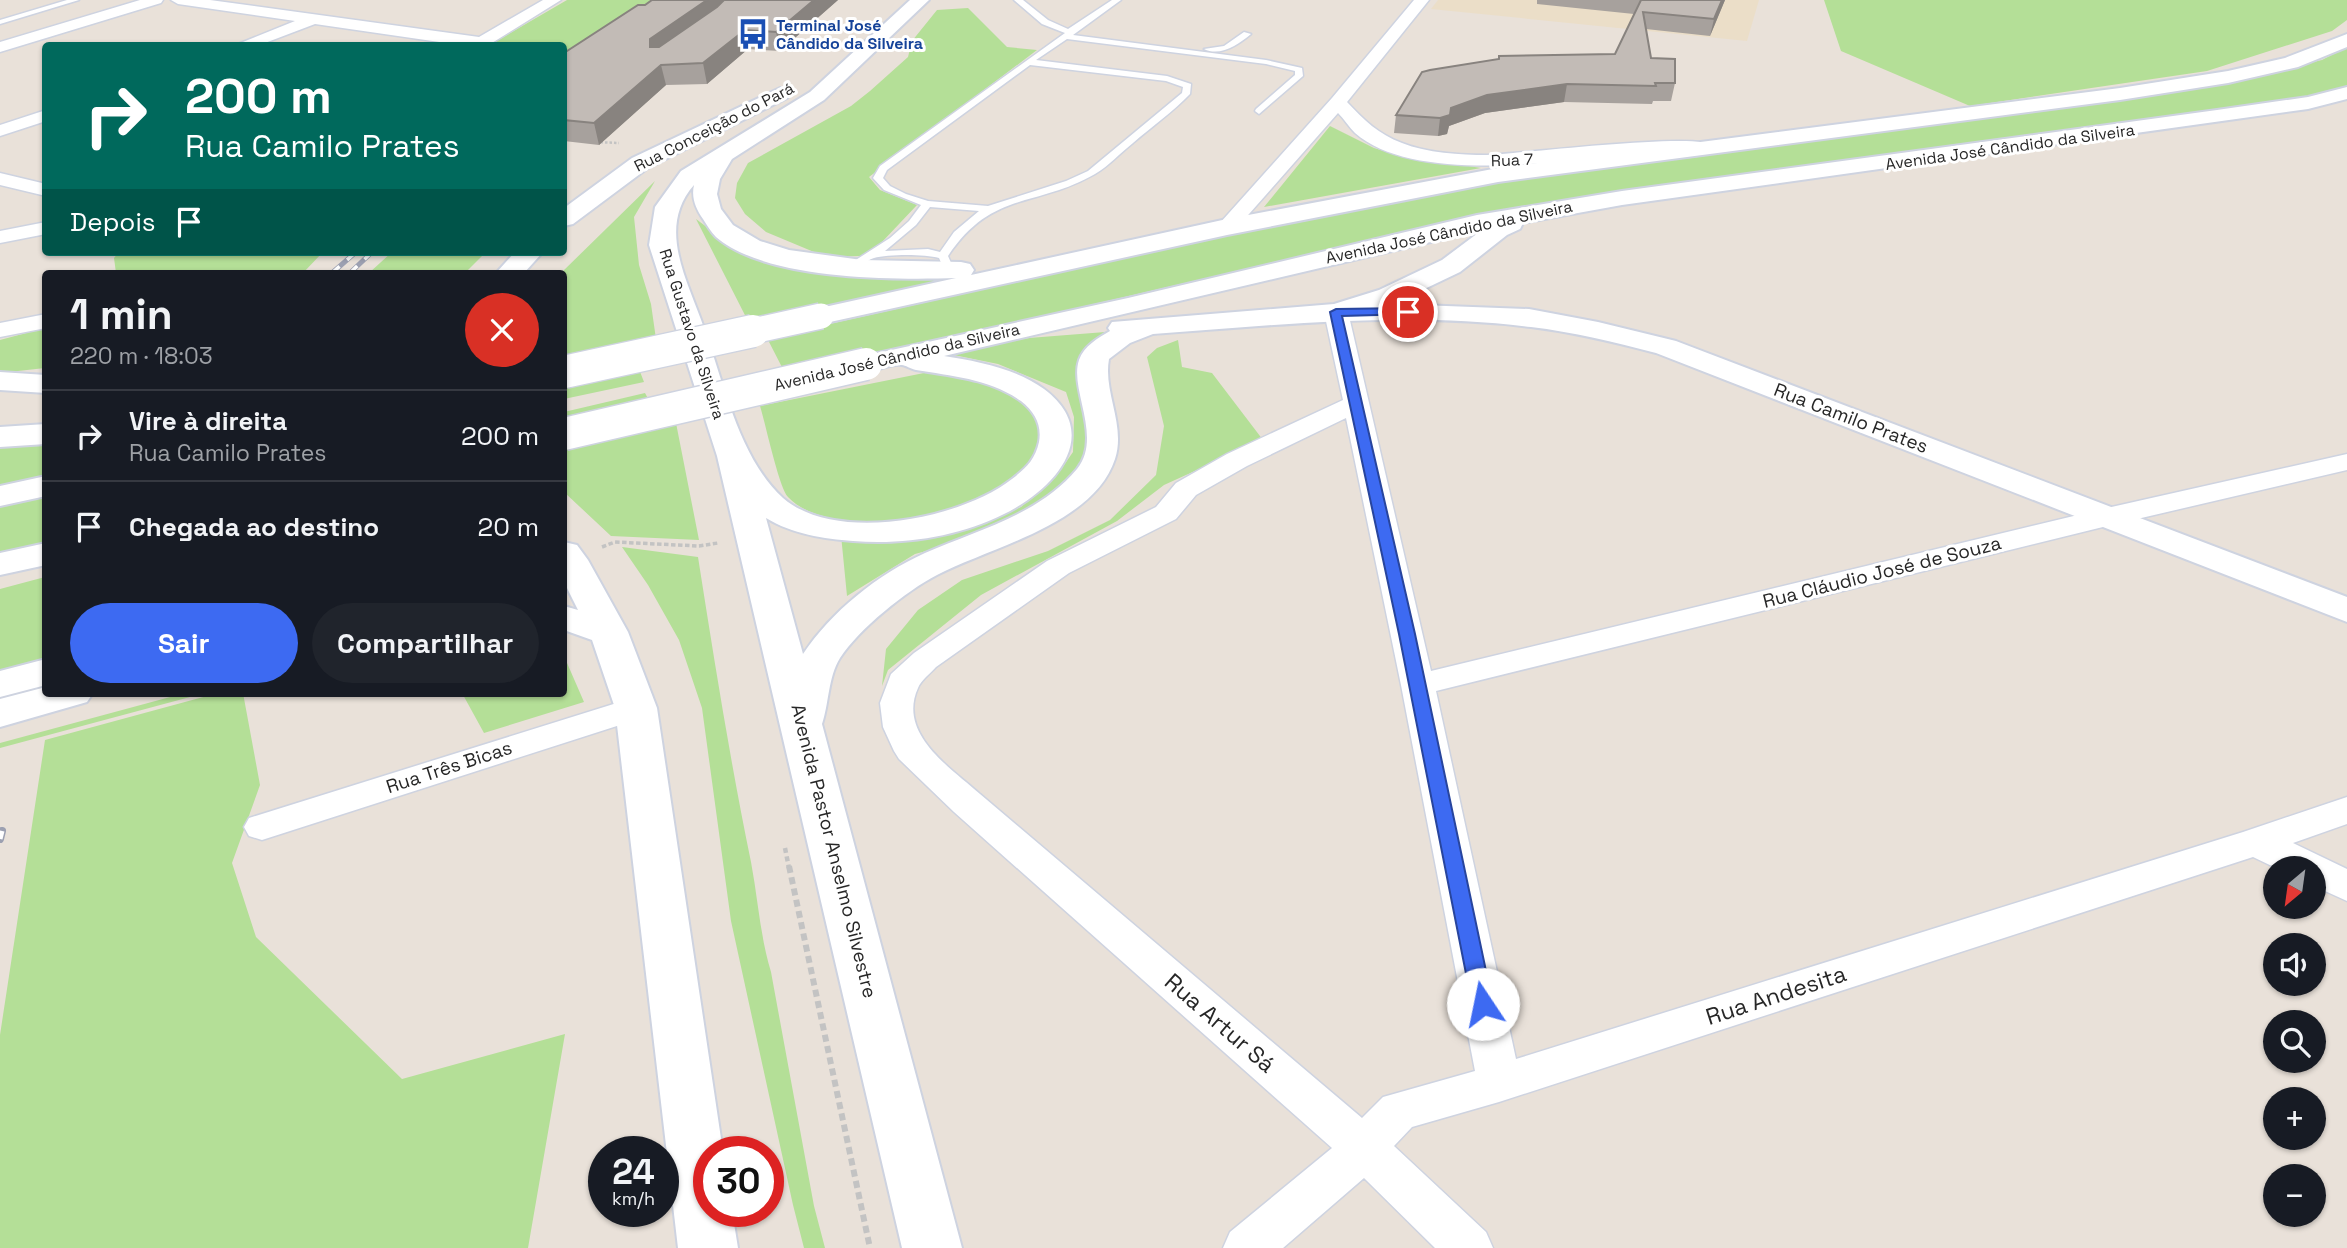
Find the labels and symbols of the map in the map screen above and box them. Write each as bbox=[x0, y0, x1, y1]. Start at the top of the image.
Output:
place label: Terminal José Cândido da Silveira bbox=[776, 15, 923, 54]
bus stop icon: Terminal José Cândido da Silveira bbox=[736, 17, 770, 51]
street label: Rua Conceição do Pará bbox=[631, 78, 797, 176]
street label: Avenida José Cândido da Silveira bbox=[1884, 119, 2136, 175]
street label: Rua 7 bbox=[1491, 149, 1533, 171]
street label: Avenida José Cândido da Silveira bbox=[1324, 196, 1574, 268]
street label: Rua Gustavo da Silveira bbox=[654, 246, 730, 422]
pin bbox=[1378, 282, 1438, 342]
street label: Avenida José Cândido da Silveira bbox=[772, 318, 1022, 396]
street label: Rua Camilo Prates bbox=[1770, 377, 1932, 459]
street label: Rua Cláudio José de Souza bbox=[1760, 530, 2004, 614]
street label: Avenida Pastor Anselmo Silvestre bbox=[785, 701, 883, 1001]
street label: Rua Três Bicas bbox=[383, 735, 515, 799]
north arrow bbox=[2263, 856, 2326, 919]
street label: Rua Andesita bbox=[1702, 958, 1850, 1032]
street label: Rua Artur Sá bbox=[1158, 967, 1282, 1079]
position arrow bbox=[1446, 967, 1520, 1041]
speed limit sign: 30 bbox=[693, 1136, 784, 1227]

